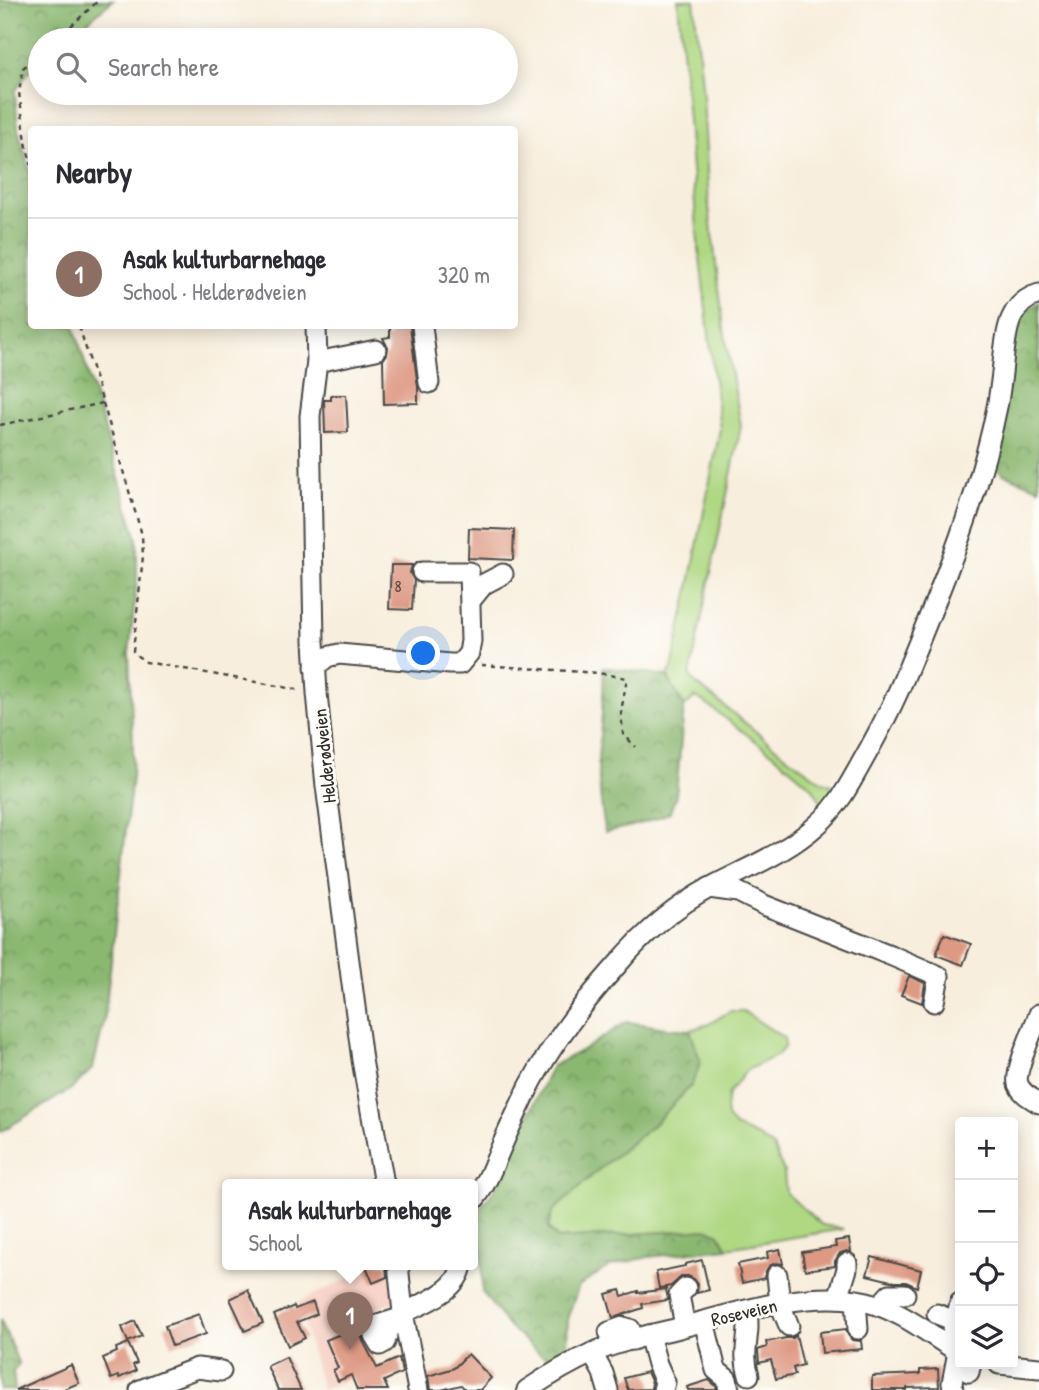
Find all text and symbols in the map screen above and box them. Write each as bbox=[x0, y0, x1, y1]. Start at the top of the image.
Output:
search box bbox=[28, 28, 518, 105]
icon: search bbox=[52, 48, 90, 86]
text: Search here bbox=[108, 49, 219, 84]
text: Nearby bbox=[56, 152, 132, 192]
text: Asak kulturbarnehage bbox=[123, 241, 326, 276]
text: 1 bbox=[75, 259, 83, 290]
text: 320 m bbox=[438, 259, 490, 290]
text: School · Helderødveien bbox=[123, 276, 307, 307]
house number: 8 bbox=[395, 575, 402, 597]
your location bbox=[406, 636, 440, 670]
street label: Helderødveien bbox=[306, 708, 342, 804]
map controls bbox=[955, 1117, 1018, 1369]
button: + bbox=[955, 1117, 1018, 1180]
popup bbox=[222, 1179, 478, 1270]
button: − bbox=[955, 1180, 1018, 1243]
text: Asak kulturbarnehage bbox=[248, 1192, 452, 1227]
text: School bbox=[248, 1227, 302, 1258]
button: locate bbox=[955, 1243, 1018, 1306]
pin: 1 bbox=[327, 1292, 373, 1350]
street label: Roseveien bbox=[709, 1292, 779, 1332]
button: layers bbox=[955, 1306, 1018, 1369]

